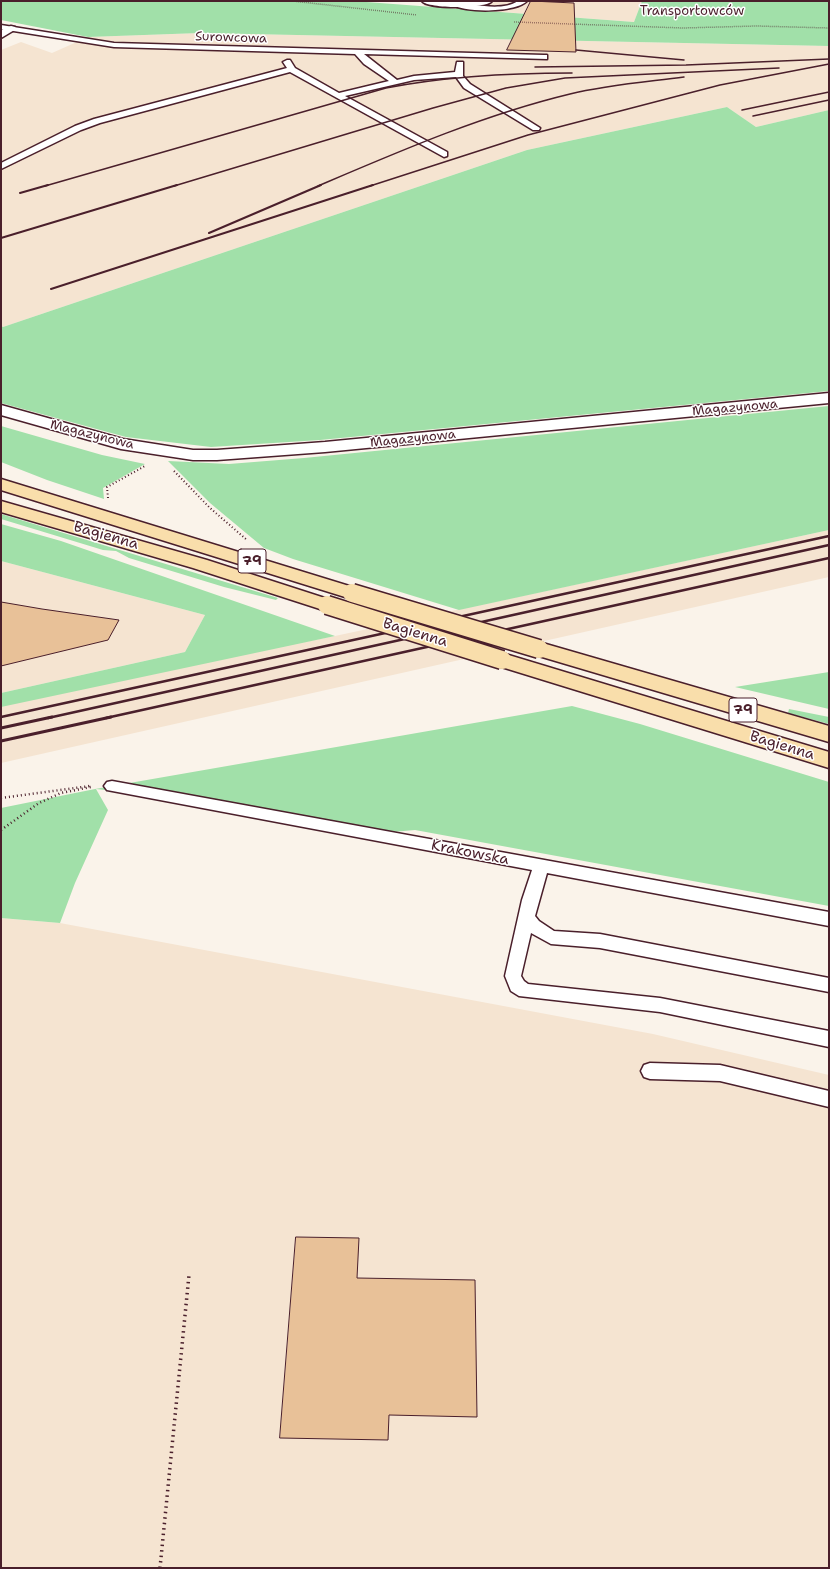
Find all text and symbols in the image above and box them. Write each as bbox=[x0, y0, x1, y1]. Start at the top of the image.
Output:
street label: Transportowców bbox=[640, 4, 744, 20]
street label: Surowcowa bbox=[195, 29, 267, 47]
street label: Magazynowa bbox=[691, 396, 779, 420]
street label: Magazynowa bbox=[48, 417, 136, 453]
street label: Magazynowa bbox=[369, 427, 457, 451]
street label: Bagienna bbox=[71, 518, 141, 554]
road number: 79 bbox=[238, 549, 266, 573]
street label: Bagienna bbox=[380, 615, 450, 651]
road number: 79 bbox=[729, 698, 757, 722]
street label: Bagienna bbox=[747, 728, 817, 764]
street label: Krakowska bbox=[430, 837, 510, 869]

